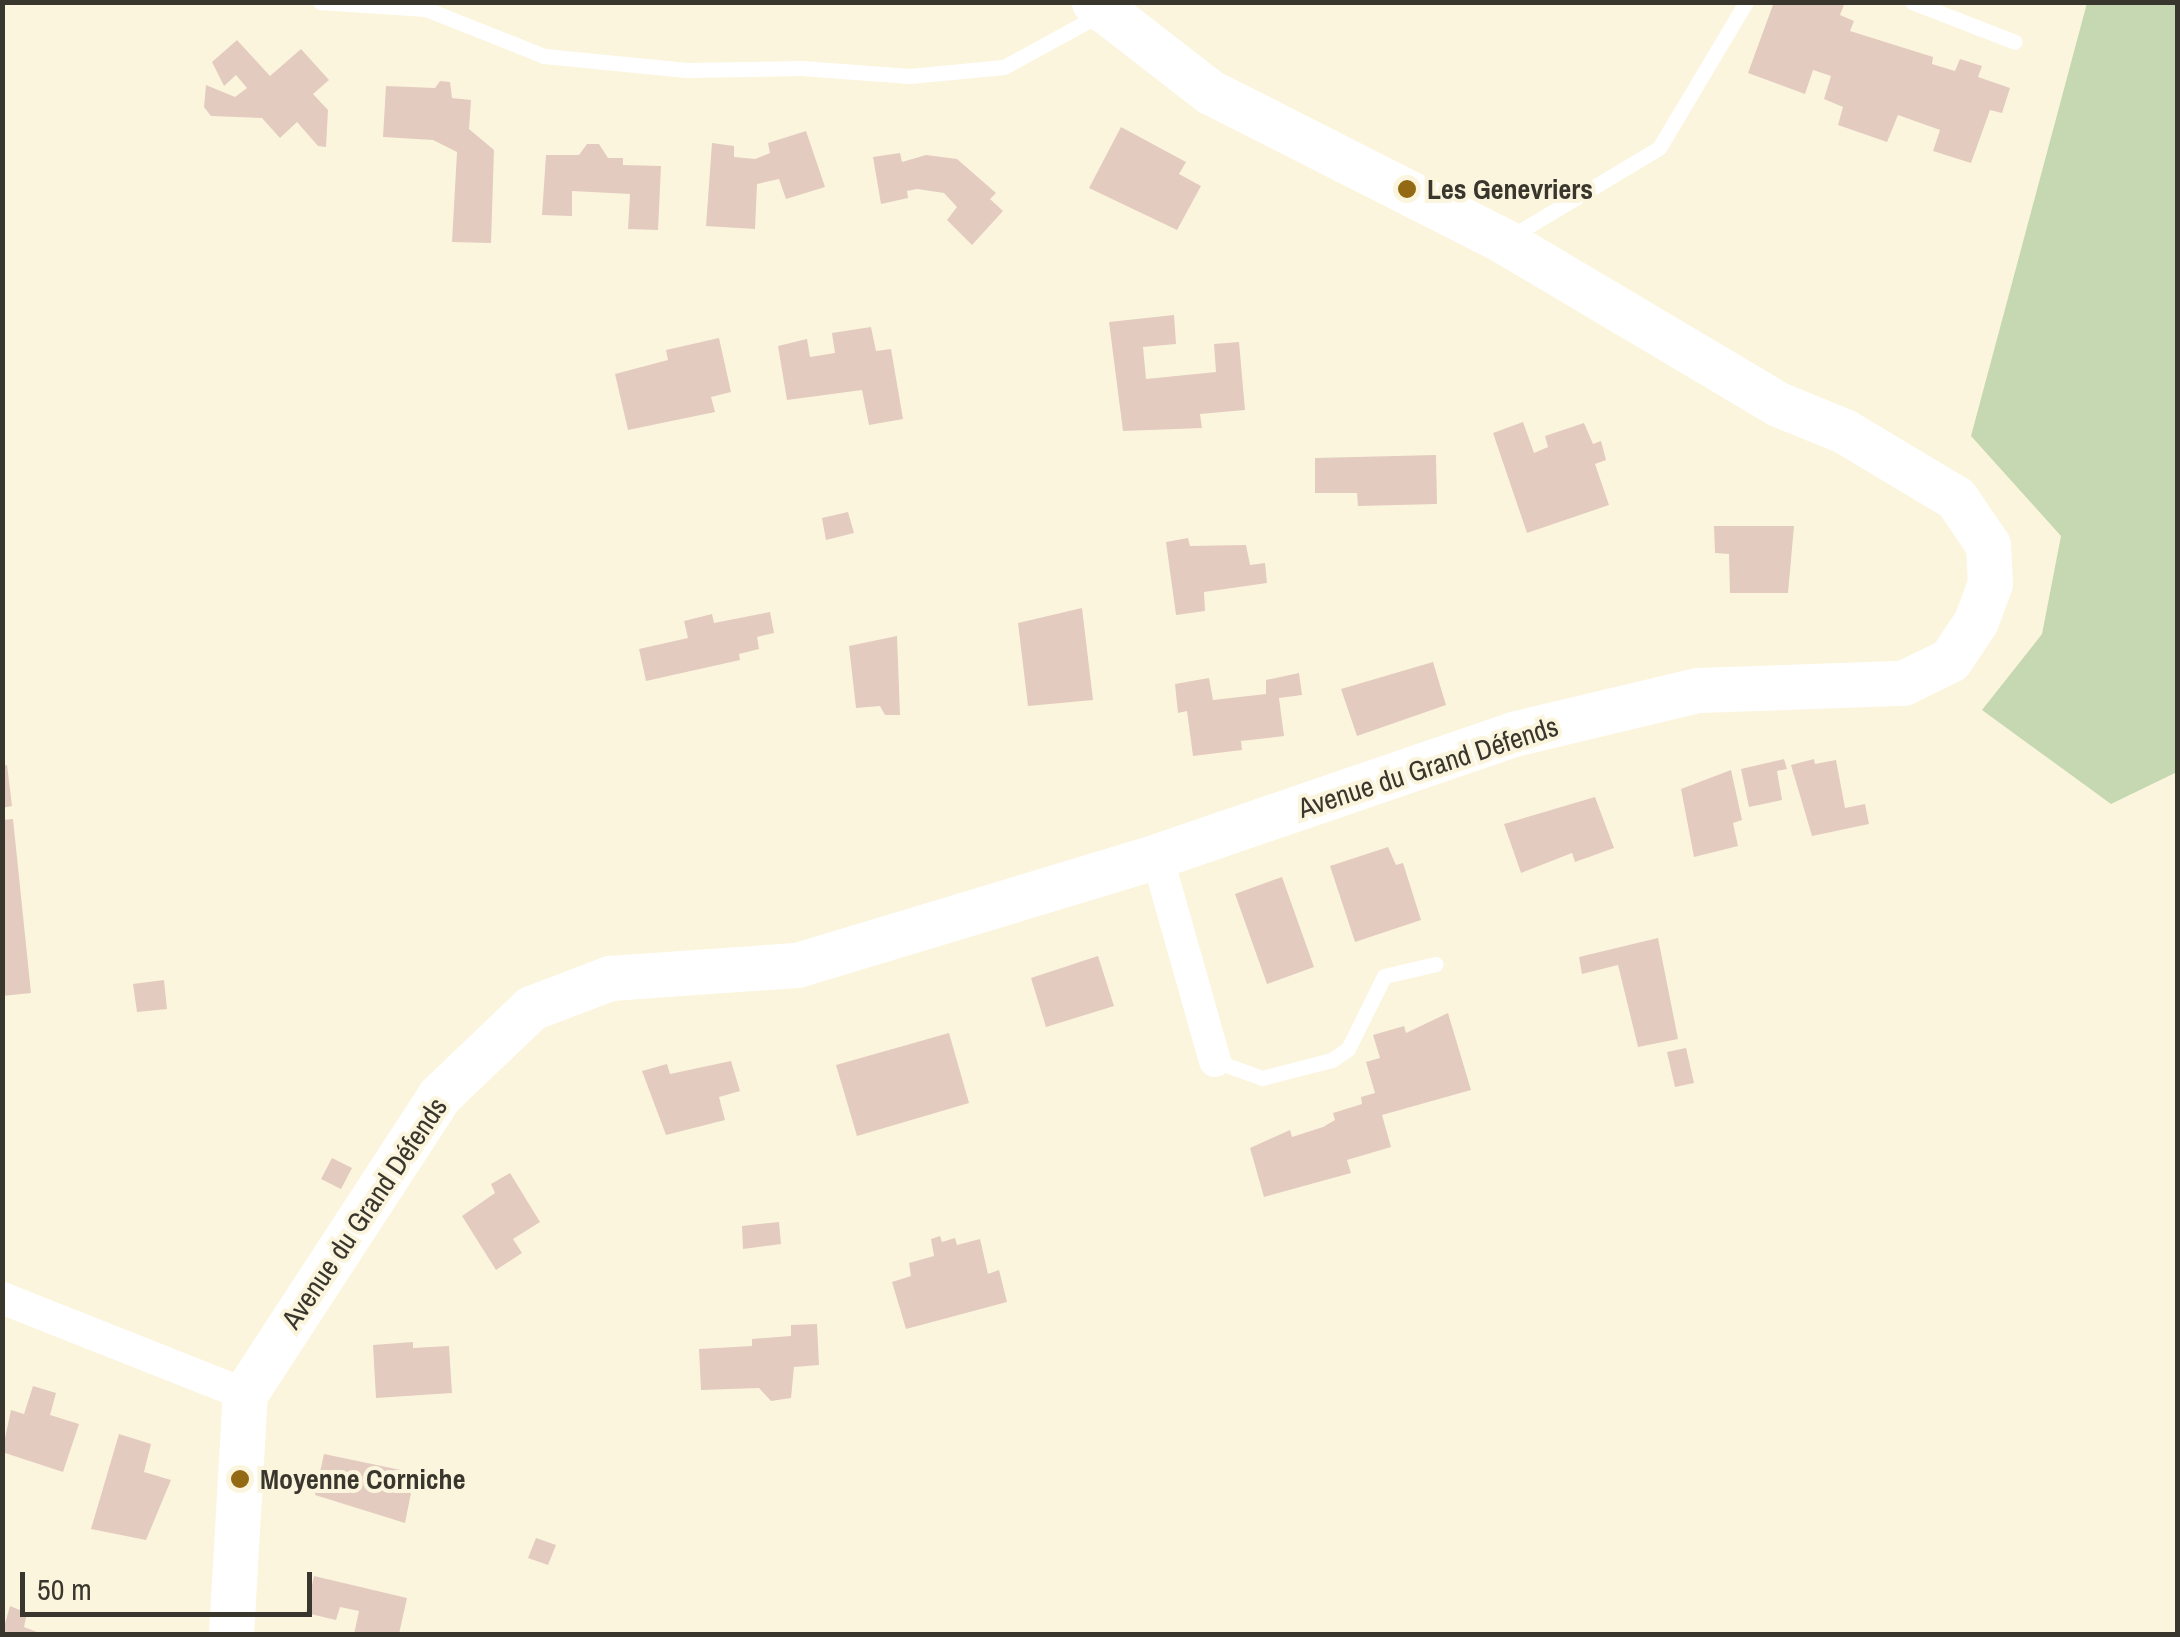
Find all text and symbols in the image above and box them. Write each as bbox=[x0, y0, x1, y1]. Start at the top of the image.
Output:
place label: Les Genevriers bbox=[1427, 172, 1593, 206]
marker: Les Genevriers bbox=[1396, 178, 1418, 200]
street label: Avenue du Grand Défends bbox=[1294, 709, 1562, 825]
street label: Avenue du Grand Défends bbox=[274, 1091, 454, 1335]
place label: Moyenne Corniche bbox=[260, 1462, 465, 1496]
marker: Moyenne Corniche bbox=[229, 1468, 251, 1490]
scale bar bbox=[25, 1552, 318, 1614]
text: 50 m bbox=[37, 1569, 92, 1609]

